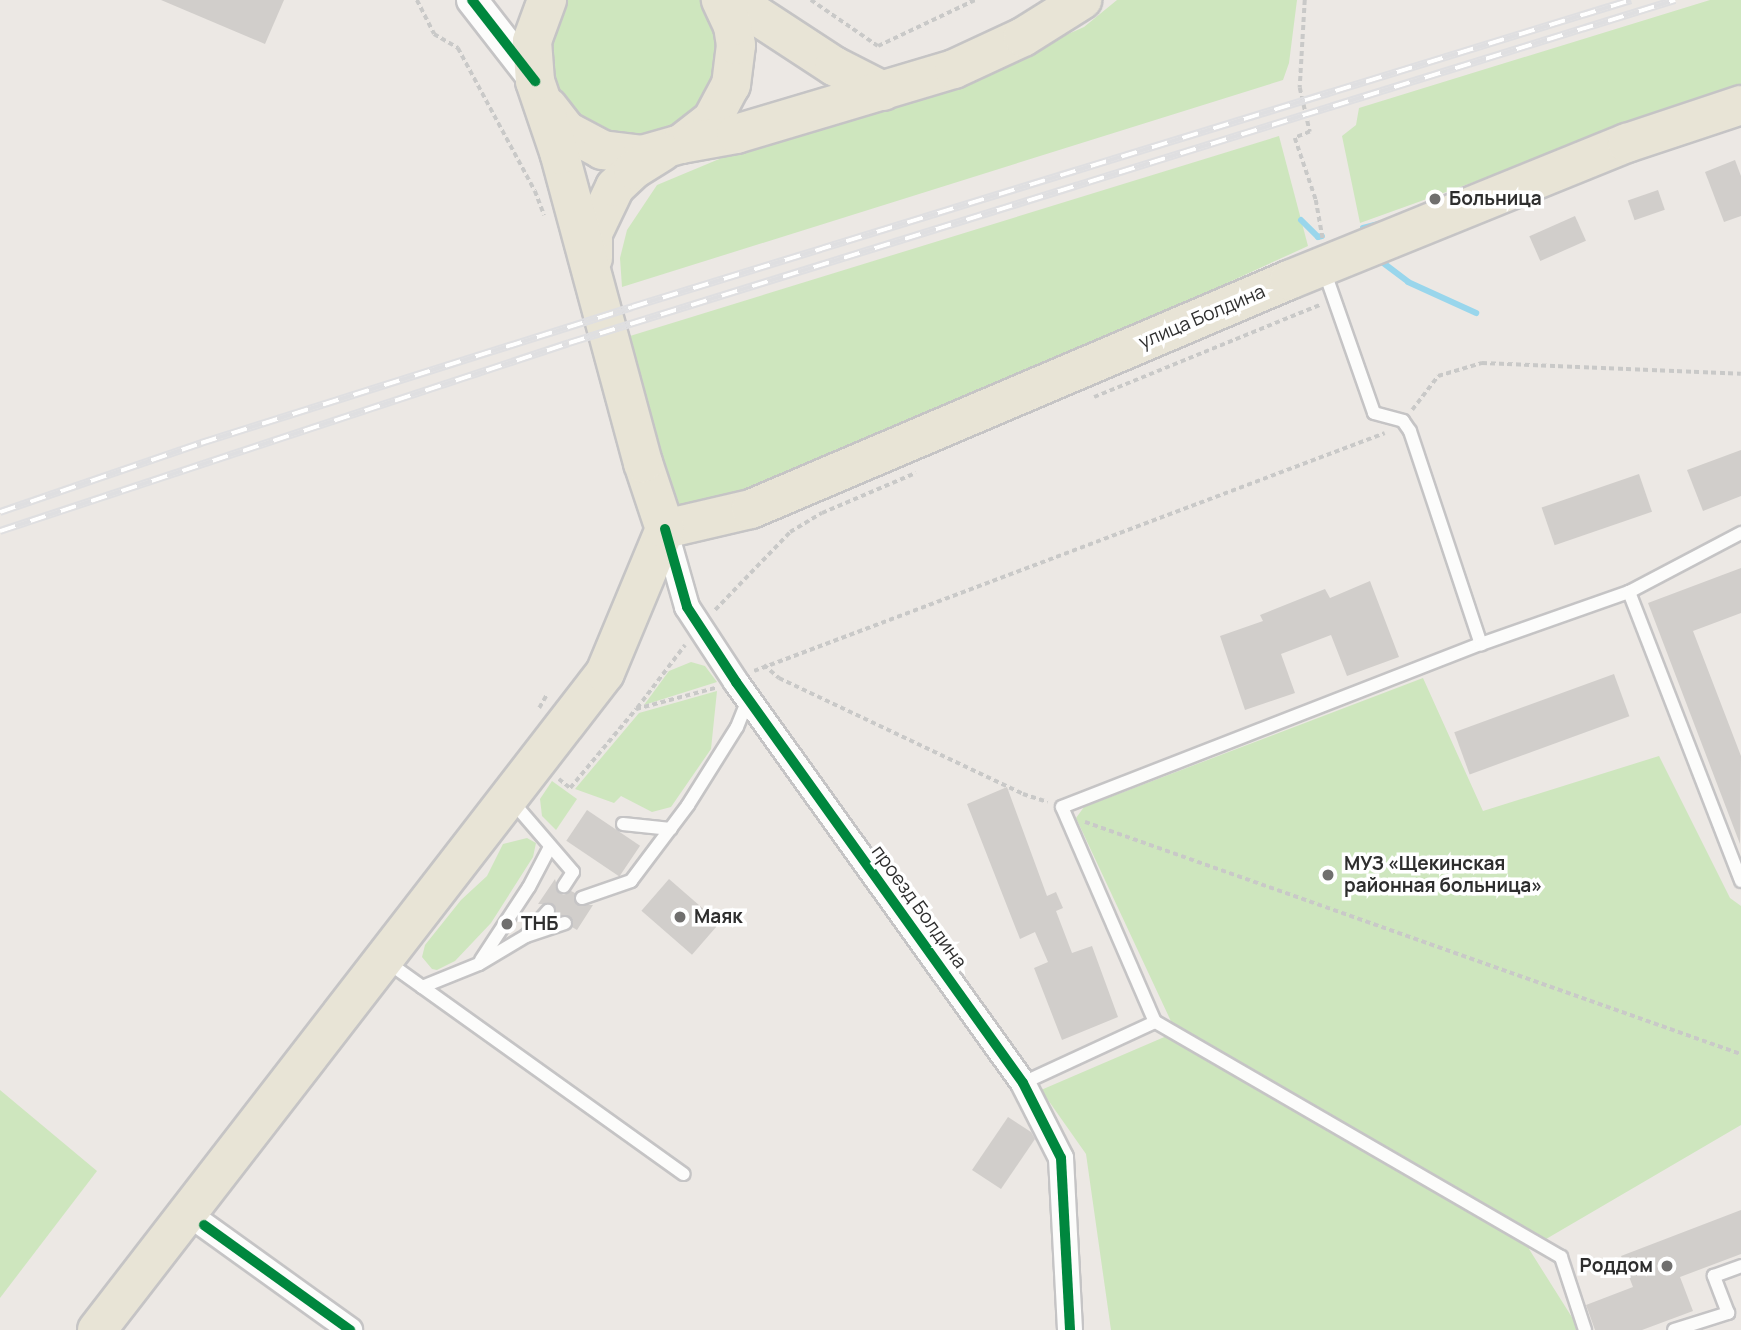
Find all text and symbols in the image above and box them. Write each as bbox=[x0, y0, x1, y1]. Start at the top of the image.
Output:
place label: Больница bbox=[1449, 188, 1542, 210]
marker: Больница bbox=[1427, 191, 1443, 207]
street label: улица Болдина bbox=[1135, 280, 1269, 354]
street label: проезд Болдина bbox=[867, 841, 971, 973]
place label: МУЗ «Щекинская районная больница» bbox=[1344, 853, 1542, 897]
marker: МУЗ «Щекинская районная больница» bbox=[1318, 865, 1338, 885]
place label: Маяк bbox=[694, 906, 742, 928]
marker: Маяк bbox=[672, 909, 688, 925]
place label: ТНБ bbox=[521, 913, 558, 935]
marker: ТНБ bbox=[499, 916, 515, 932]
place label: Роддом bbox=[1580, 1255, 1653, 1277]
marker: Роддом bbox=[1659, 1258, 1675, 1274]

